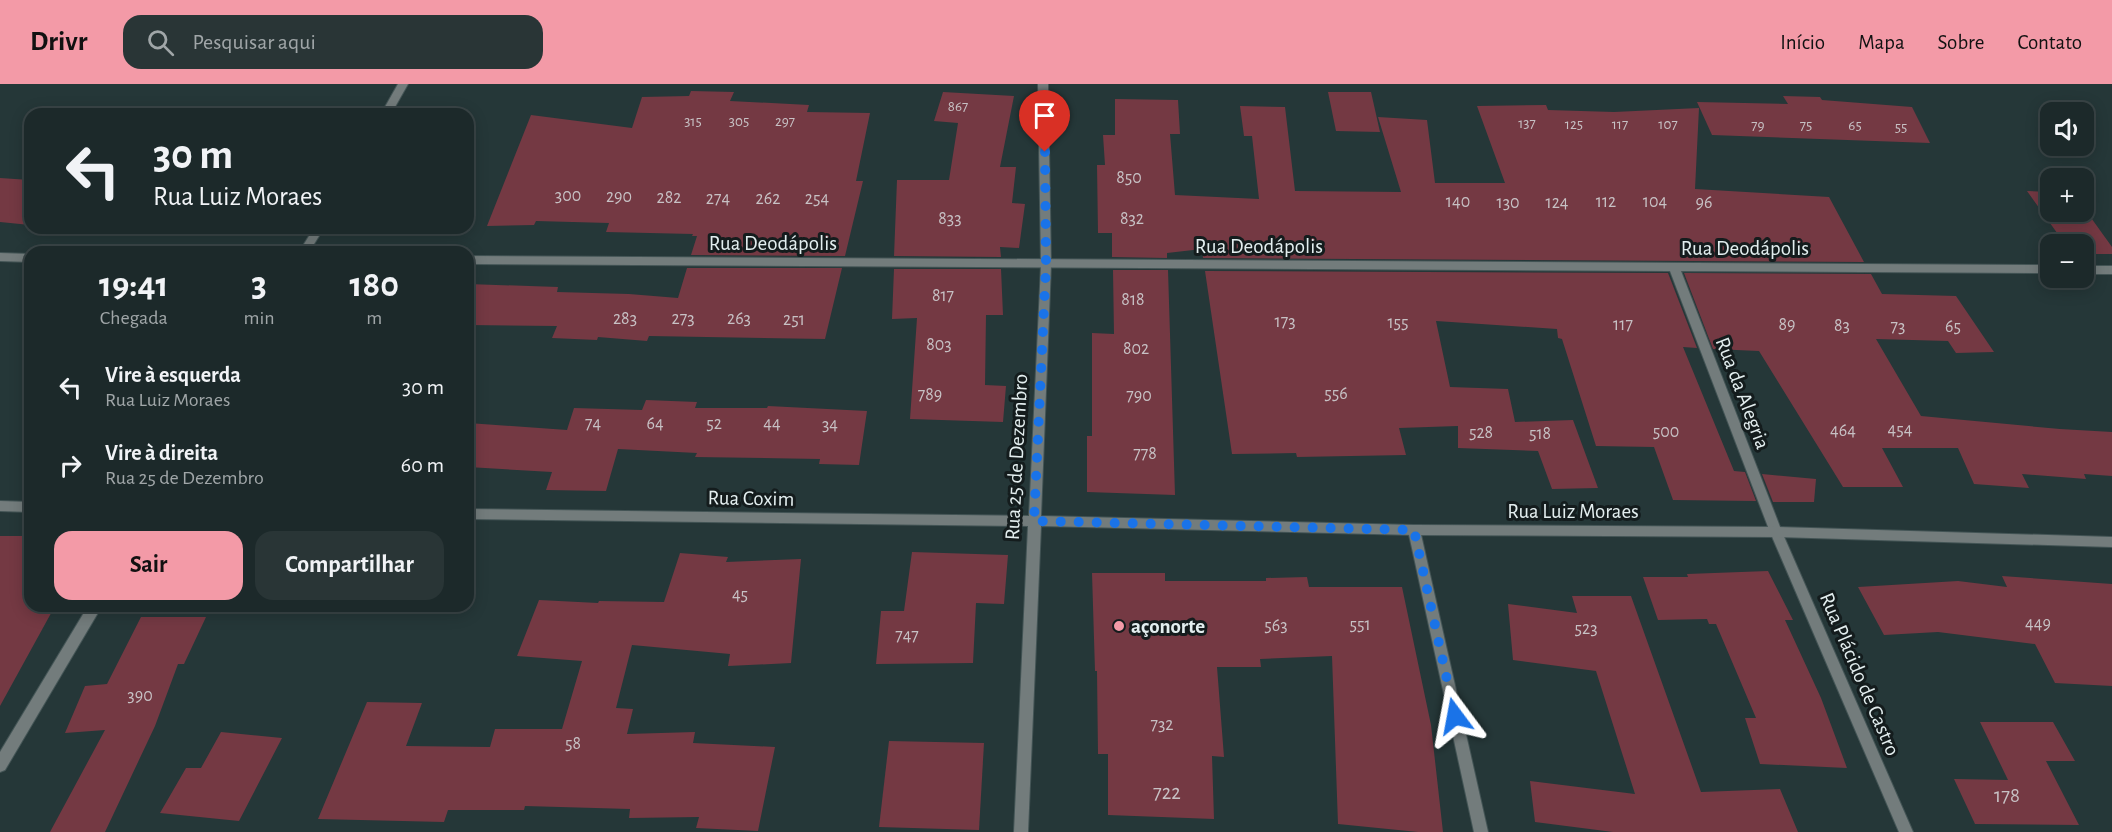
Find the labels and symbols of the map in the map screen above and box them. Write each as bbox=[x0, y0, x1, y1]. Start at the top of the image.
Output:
pin bbox=[1019, 90, 1070, 152]
house number: 867 bbox=[948, 99, 968, 114]
house number: 315 bbox=[684, 114, 702, 129]
house number: 305 bbox=[729, 114, 749, 129]
house number: 297 bbox=[775, 114, 795, 129]
house number: 137 bbox=[1518, 116, 1536, 131]
house number: 125 bbox=[1565, 117, 1583, 132]
house number: 117 bbox=[1612, 117, 1628, 132]
house number: 107 bbox=[1658, 117, 1678, 132]
house number: 79 bbox=[1751, 118, 1765, 133]
house number: 75 bbox=[1800, 118, 1812, 133]
house number: 65 bbox=[1848, 118, 1862, 133]
house number: 55 bbox=[1895, 120, 1907, 135]
house number: 850 bbox=[1116, 169, 1142, 187]
house number: 300 bbox=[555, 187, 581, 205]
house number: 290 bbox=[606, 188, 632, 206]
house number: 282 bbox=[657, 189, 681, 207]
house number: 274 bbox=[706, 190, 731, 208]
house number: 262 bbox=[756, 190, 780, 208]
house number: 254 bbox=[805, 190, 830, 208]
house number: 140 bbox=[1446, 193, 1470, 211]
house number: 112 bbox=[1596, 193, 1616, 211]
house number: 104 bbox=[1643, 193, 1668, 211]
house number: 130 bbox=[1496, 194, 1520, 212]
house number: 124 bbox=[1545, 194, 1569, 212]
house number: 96 bbox=[1696, 194, 1712, 212]
house number: 833 bbox=[938, 210, 962, 228]
house number: 832 bbox=[1120, 210, 1144, 228]
street label: Rua Deodápolis bbox=[709, 233, 837, 254]
street label: Rua Deodápolis bbox=[1195, 236, 1323, 257]
street label: Rua Deodápolis bbox=[1681, 238, 1809, 259]
house number: 817 bbox=[932, 287, 954, 305]
house number: 818 bbox=[1121, 291, 1145, 309]
house number: 283 bbox=[613, 310, 637, 328]
house number: 273 bbox=[671, 310, 695, 328]
house number: 263 bbox=[727, 310, 751, 328]
house number: 251 bbox=[783, 311, 805, 329]
house number: 173 bbox=[1274, 313, 1296, 331]
house number: 155 bbox=[1387, 314, 1409, 332]
house number: 117 bbox=[1613, 316, 1633, 334]
house number: 89 bbox=[1779, 316, 1796, 334]
house number: 83 bbox=[1834, 317, 1850, 335]
house number: 73 bbox=[1891, 318, 1905, 336]
house number: 65 bbox=[1945, 318, 1961, 336]
street label: Rua da Alegria bbox=[1712, 334, 1774, 452]
house number: 803 bbox=[926, 336, 952, 354]
house number: 802 bbox=[1123, 340, 1149, 358]
street label: Rua 25 de Dezembro bbox=[1002, 373, 1031, 541]
house number: 556 bbox=[1324, 385, 1348, 403]
house number: 789 bbox=[918, 386, 942, 404]
house number: 790 bbox=[1126, 387, 1152, 405]
house number: 74 bbox=[585, 415, 601, 433]
house number: 64 bbox=[646, 415, 664, 433]
house number: 52 bbox=[706, 415, 722, 433]
house number: 44 bbox=[763, 415, 781, 433]
house number: 34 bbox=[822, 416, 838, 434]
house number: 454 bbox=[1888, 421, 1913, 439]
house number: 464 bbox=[1830, 422, 1856, 440]
house number: 500 bbox=[1653, 423, 1679, 441]
house number: 528 bbox=[1469, 424, 1493, 442]
house number: 518 bbox=[1529, 425, 1551, 443]
house number: 778 bbox=[1133, 445, 1157, 463]
street label: Rua Coxim bbox=[708, 487, 794, 510]
street label: Rua Luiz Moraes bbox=[1507, 501, 1639, 522]
house number: 45 bbox=[732, 586, 748, 604]
street label: Rua Plácido de Castro bbox=[1816, 590, 1903, 759]
house number: 449 bbox=[2025, 615, 2051, 633]
place label: açonorte bbox=[1131, 616, 1205, 637]
house number: 551 bbox=[1349, 616, 1371, 634]
house number: 563 bbox=[1264, 617, 1288, 635]
marker: açonorte bbox=[1112, 619, 1126, 633]
house number: 523 bbox=[1574, 620, 1598, 638]
house number: 747 bbox=[895, 627, 919, 645]
position arrow bbox=[1423, 684, 1487, 748]
house number: 390 bbox=[127, 687, 153, 705]
house number: 732 bbox=[1150, 716, 1174, 734]
house number: 58 bbox=[565, 735, 581, 753]
house number: 722 bbox=[1153, 782, 1181, 803]
house number: 178 bbox=[1994, 785, 2020, 806]

